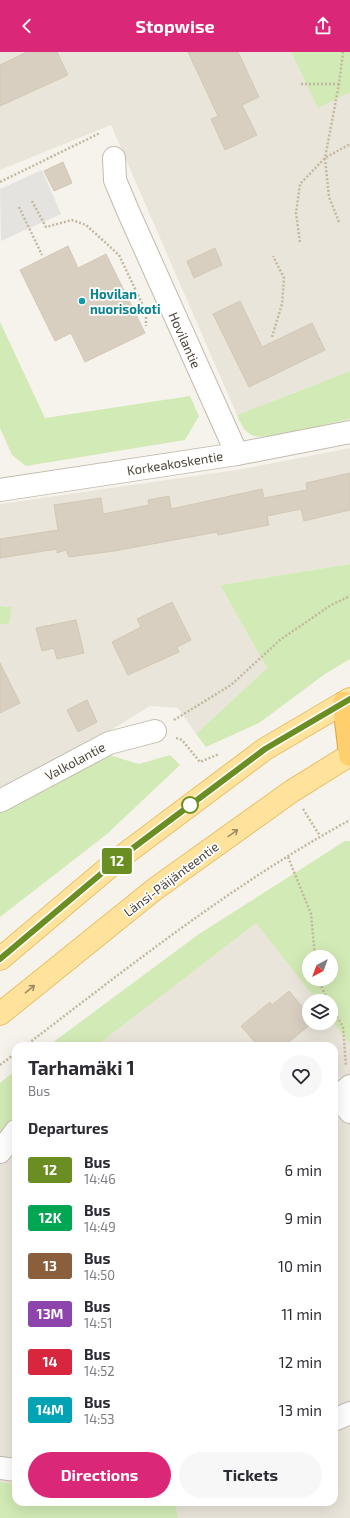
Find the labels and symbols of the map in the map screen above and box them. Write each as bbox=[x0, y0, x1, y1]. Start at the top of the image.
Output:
place label: Hovilan nuorisokoti bbox=[90, 286, 161, 317]
marker: Hovilan nuorisokoti bbox=[77, 296, 87, 306]
street label: Hovilantie bbox=[166, 309, 204, 371]
street label: Korkeakoskentie bbox=[126, 447, 224, 479]
street label: Valkolantie bbox=[42, 738, 108, 784]
unlabelled marker bbox=[181, 796, 199, 814]
one-way arrow bbox=[228, 829, 239, 837]
street label: Länsi-Päijänteentie bbox=[120, 838, 222, 920]
line badge: 12 bbox=[99, 848, 135, 874]
north arrow bbox=[302, 950, 338, 986]
one-way arrow bbox=[25, 985, 36, 994]

